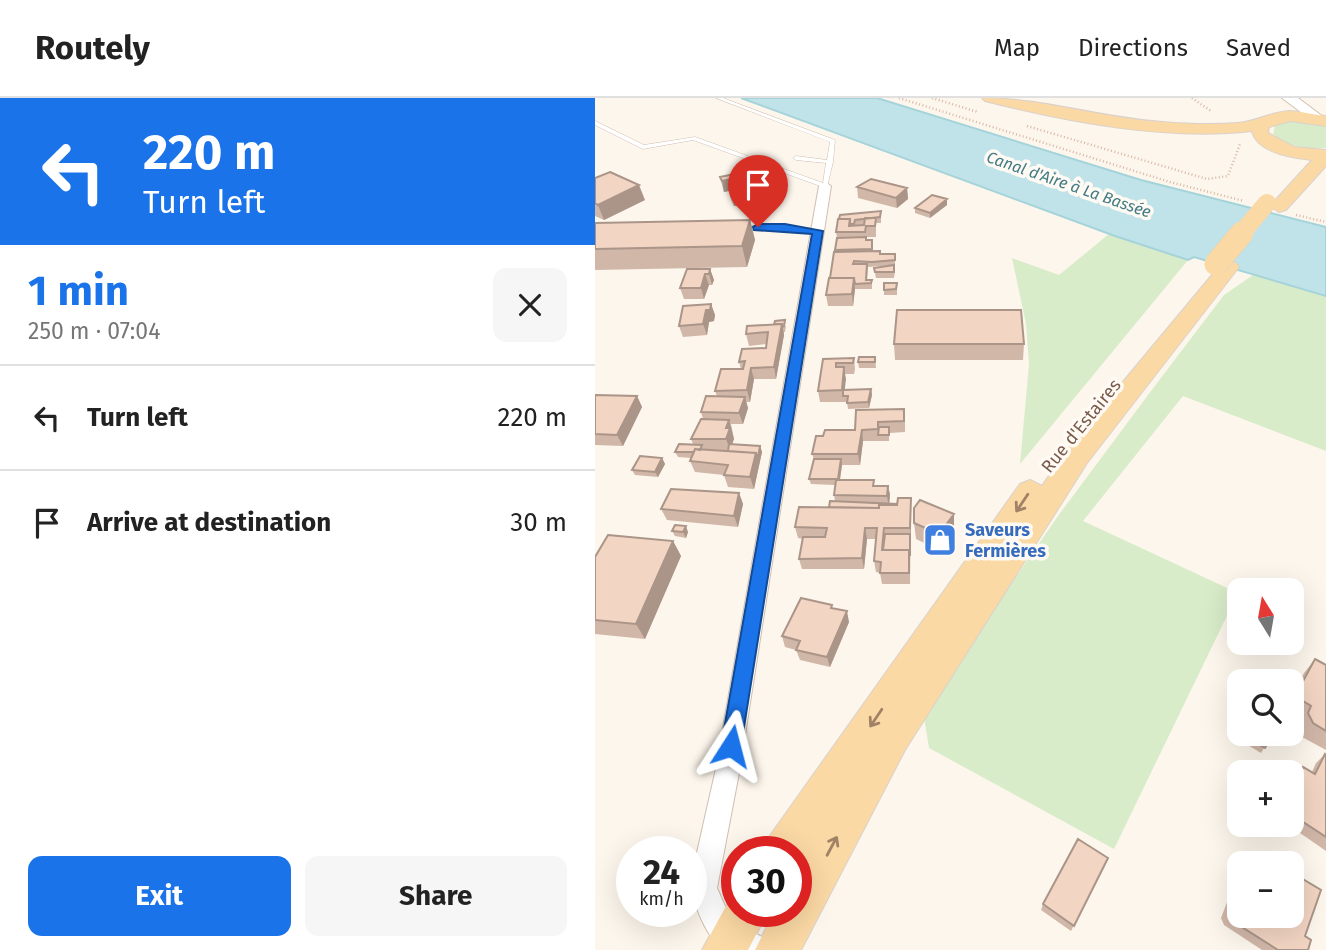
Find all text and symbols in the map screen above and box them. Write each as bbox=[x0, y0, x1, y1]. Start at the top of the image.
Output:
text: Routely bbox=[35, 28, 150, 68]
text: Map bbox=[994, 34, 1040, 62]
text: Directions bbox=[1078, 34, 1188, 62]
text: Saved bbox=[1226, 34, 1291, 62]
text: 220 m bbox=[143, 123, 275, 182]
icon: left bbox=[28, 126, 119, 217]
water label: Canal d'Aire à La Bassée bbox=[984, 147, 1153, 222]
pin bbox=[728, 155, 788, 227]
icon: arrive bbox=[739, 166, 777, 204]
text: Turn left bbox=[143, 183, 265, 221]
text: 1 min bbox=[28, 266, 129, 316]
button: close bbox=[493, 268, 567, 342]
text: 250 m · 07:04 bbox=[28, 317, 160, 345]
street label: Rue d'Estaires bbox=[1036, 375, 1126, 477]
icon: left bbox=[28, 399, 66, 437]
text: Turn left bbox=[87, 402, 188, 433]
text: 220 m bbox=[498, 402, 567, 433]
one-way arrow bbox=[1014, 493, 1029, 512]
icon: arrive bbox=[28, 504, 66, 542]
text: Arrive at destination bbox=[87, 507, 331, 538]
text: 30 m bbox=[510, 507, 567, 538]
place label: Saveurs Fermières bbox=[965, 519, 1046, 562]
shop icon: Saveurs Fermières bbox=[921, 521, 959, 559]
north arrow bbox=[1227, 578, 1304, 654]
map controls bbox=[1227, 578, 1304, 928]
button: search bbox=[1227, 669, 1304, 746]
one-way arrow bbox=[869, 707, 883, 727]
position arrow bbox=[694, 709, 768, 783]
button: + bbox=[1227, 760, 1304, 837]
speed limit sign: 30 bbox=[721, 836, 812, 927]
one-way arrow bbox=[825, 837, 839, 857]
text: 24 bbox=[643, 851, 680, 893]
button: − bbox=[1227, 851, 1304, 928]
button: Exit bbox=[28, 856, 291, 936]
button: Share bbox=[305, 856, 567, 936]
text: km/h bbox=[639, 888, 684, 910]

